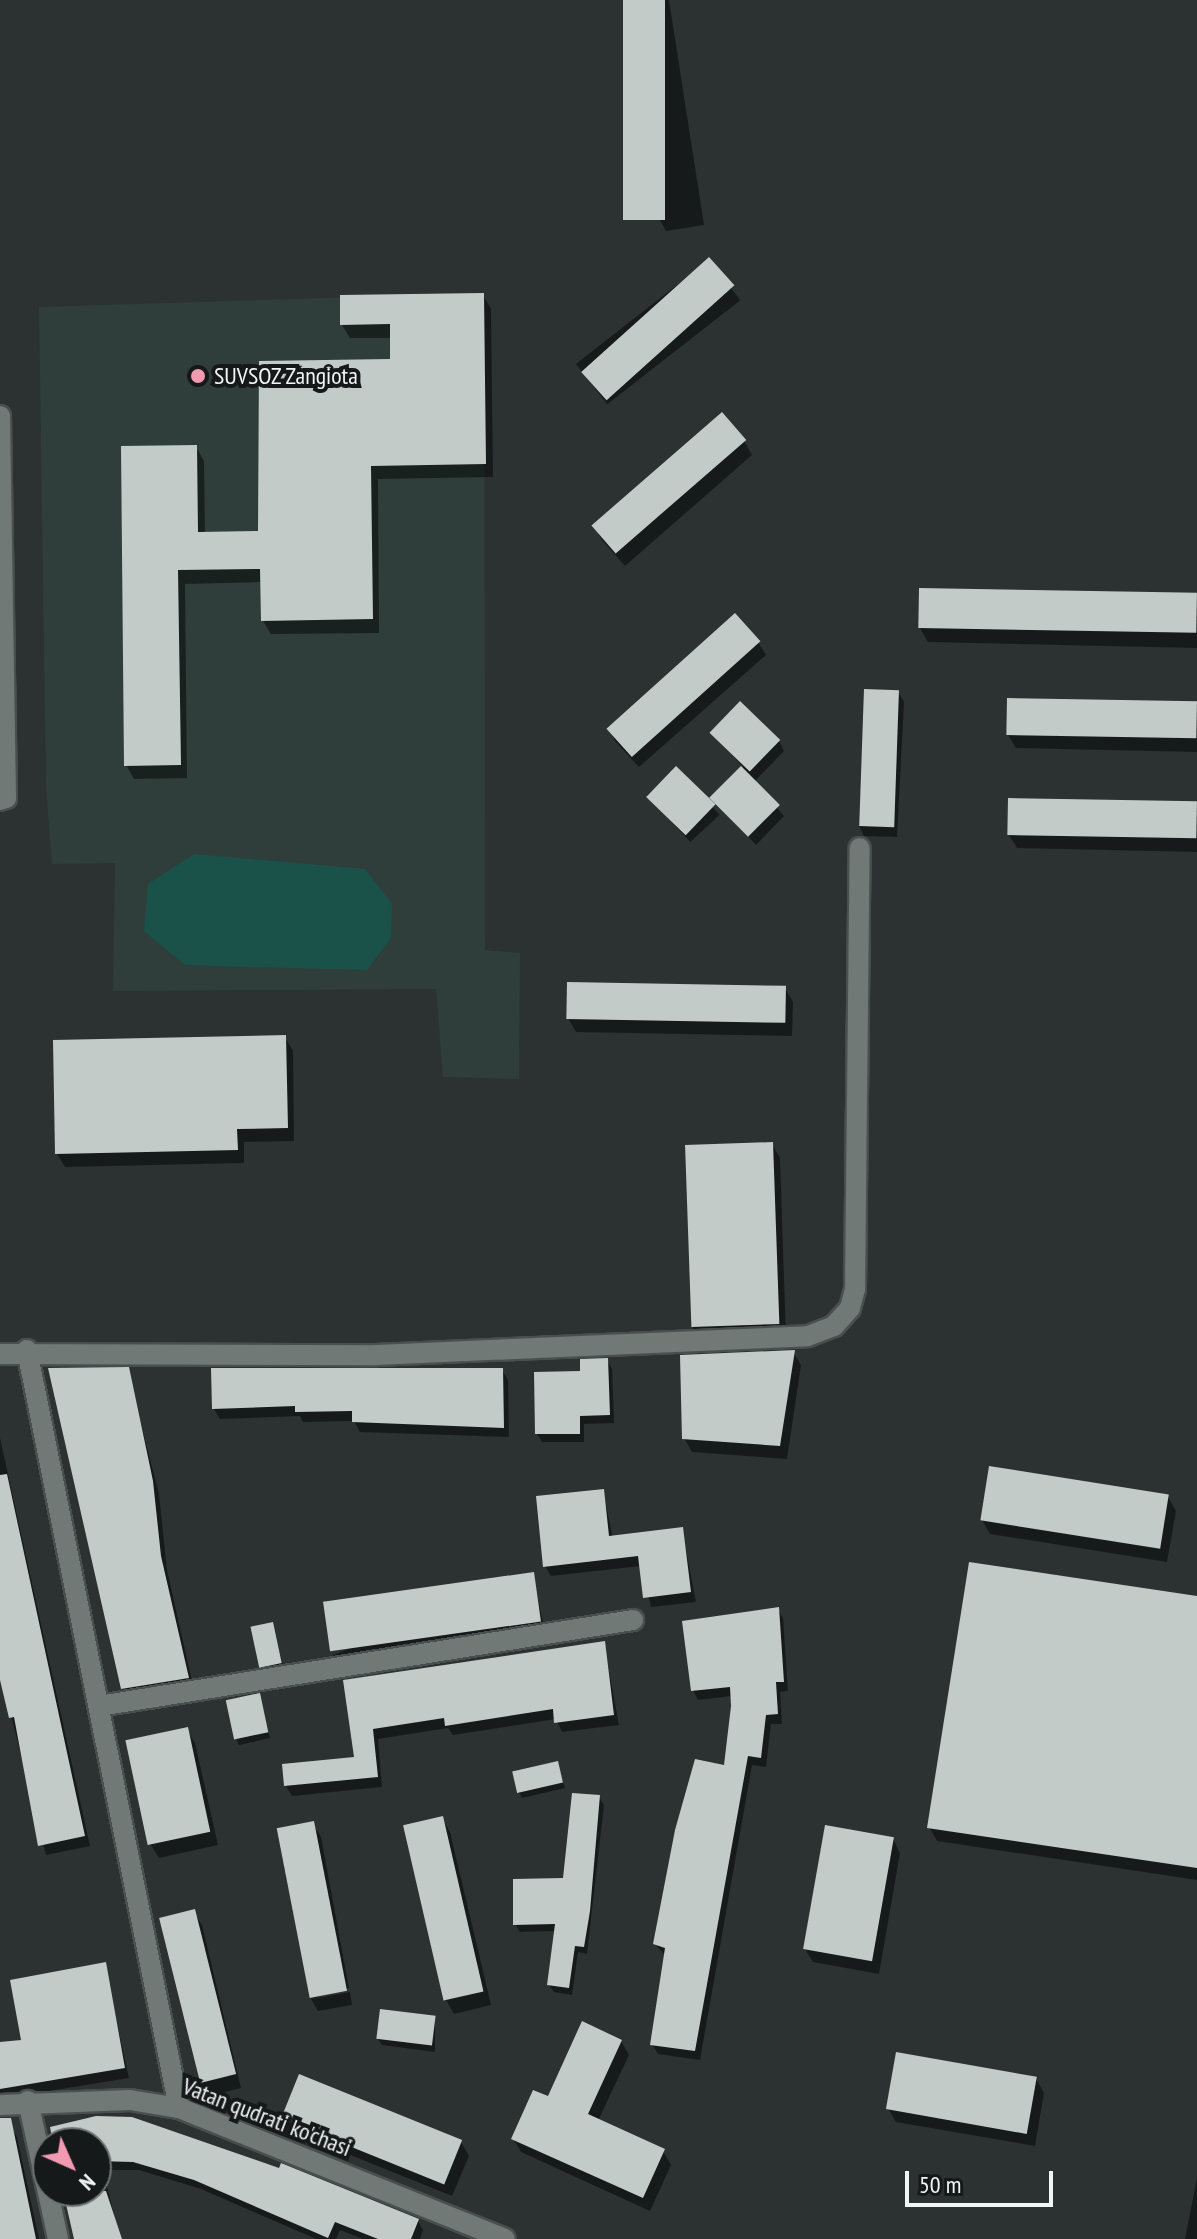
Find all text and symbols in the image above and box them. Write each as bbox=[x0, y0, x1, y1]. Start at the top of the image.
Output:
place label: SUVSOZ Zangiota bbox=[214, 362, 359, 390]
marker: SUVSOZ Zangiota bbox=[189, 367, 207, 385]
street label: Vatan qudrati ko'chasi bbox=[179, 2072, 355, 2162]
north arrow bbox=[32, 2127, 112, 2207]
scale bar bbox=[909, 2155, 1057, 2205]
text: N bbox=[73, 2168, 102, 2197]
text: 50 m bbox=[919, 2169, 961, 2200]

